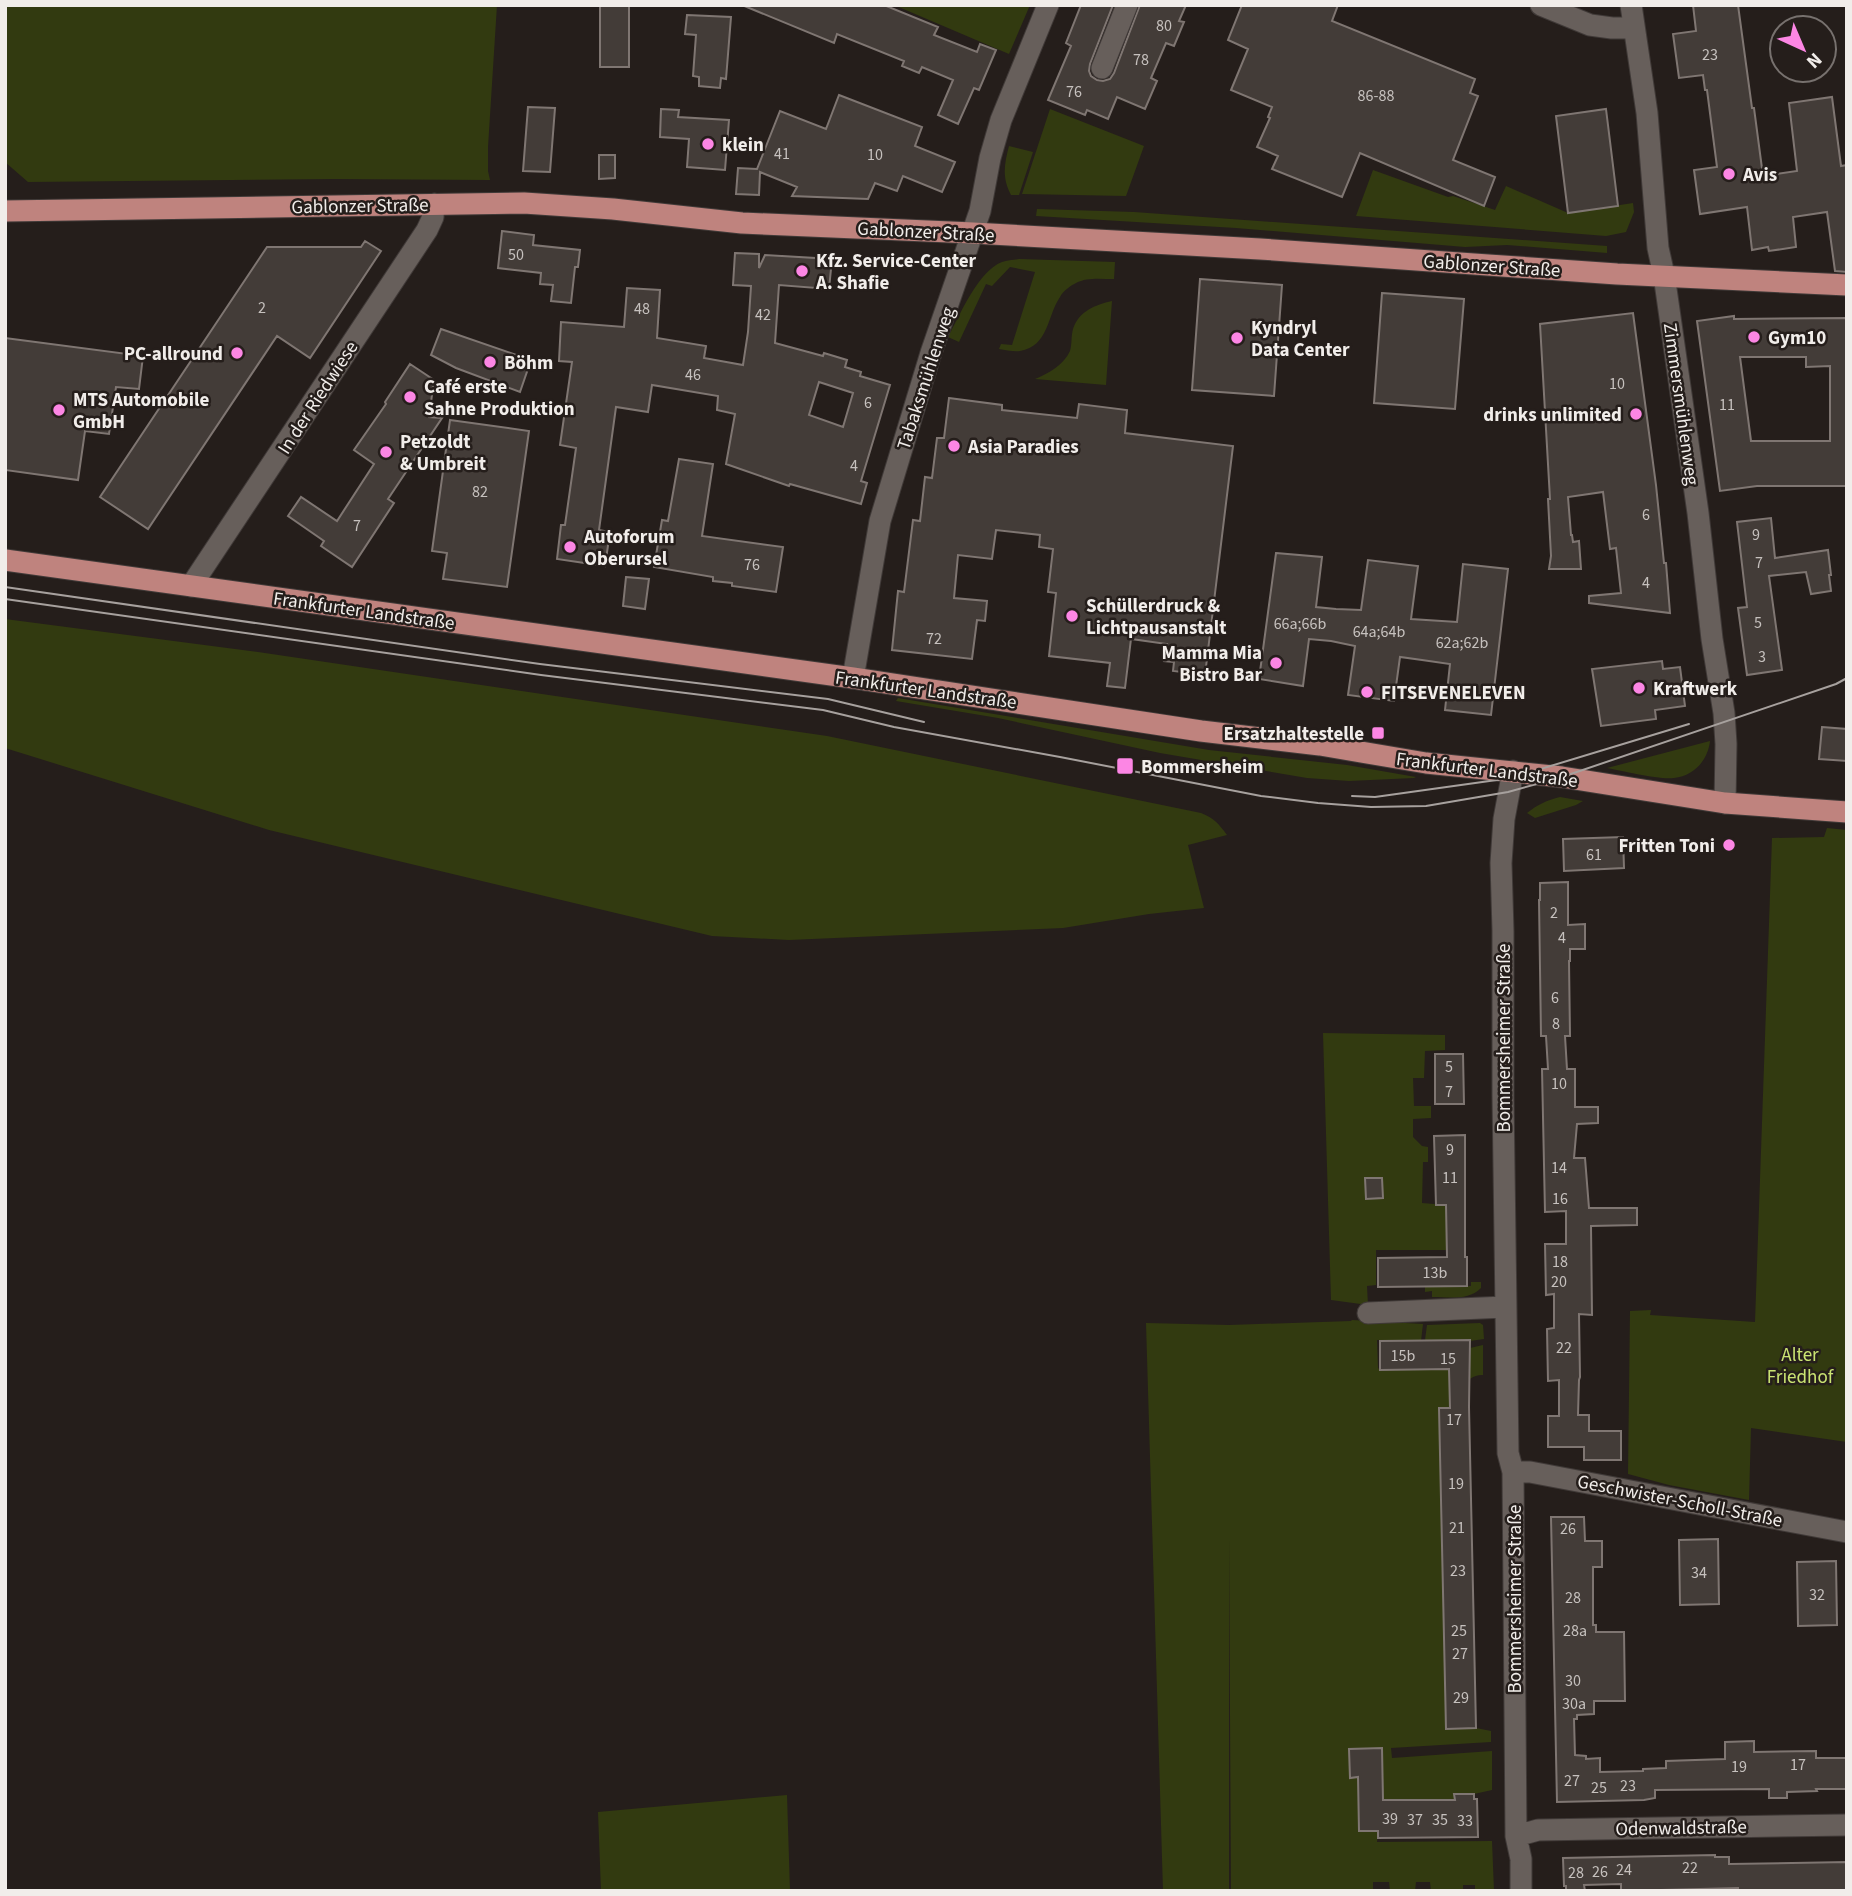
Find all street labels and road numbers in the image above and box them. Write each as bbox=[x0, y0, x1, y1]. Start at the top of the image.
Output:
street label: Gablonzer Straße bbox=[291, 192, 429, 221]
street label: Gablonzer Straße bbox=[857, 215, 995, 250]
street label: Gablonzer Straße bbox=[1422, 248, 1561, 285]
street label: Tabaksmühlenweg bbox=[891, 303, 962, 454]
street label: Zimmersmühlenweg bbox=[1656, 321, 1705, 488]
street label: In der Riedwiese bbox=[271, 336, 365, 460]
street label: Frankfurter Landstraße bbox=[271, 585, 456, 638]
street label: Frankfurter Landstraße bbox=[833, 664, 1018, 717]
street label: Frankfurter Landstraße bbox=[1394, 746, 1579, 795]
street label: Bommersheimer Straße bbox=[1491, 943, 1518, 1133]
street label: Geschwister-Scholl-Straße bbox=[1575, 1468, 1785, 1535]
street label: Bommersheimer Straße bbox=[1502, 1504, 1529, 1694]
street label: Odenwaldstraße bbox=[1615, 1814, 1747, 1843]

